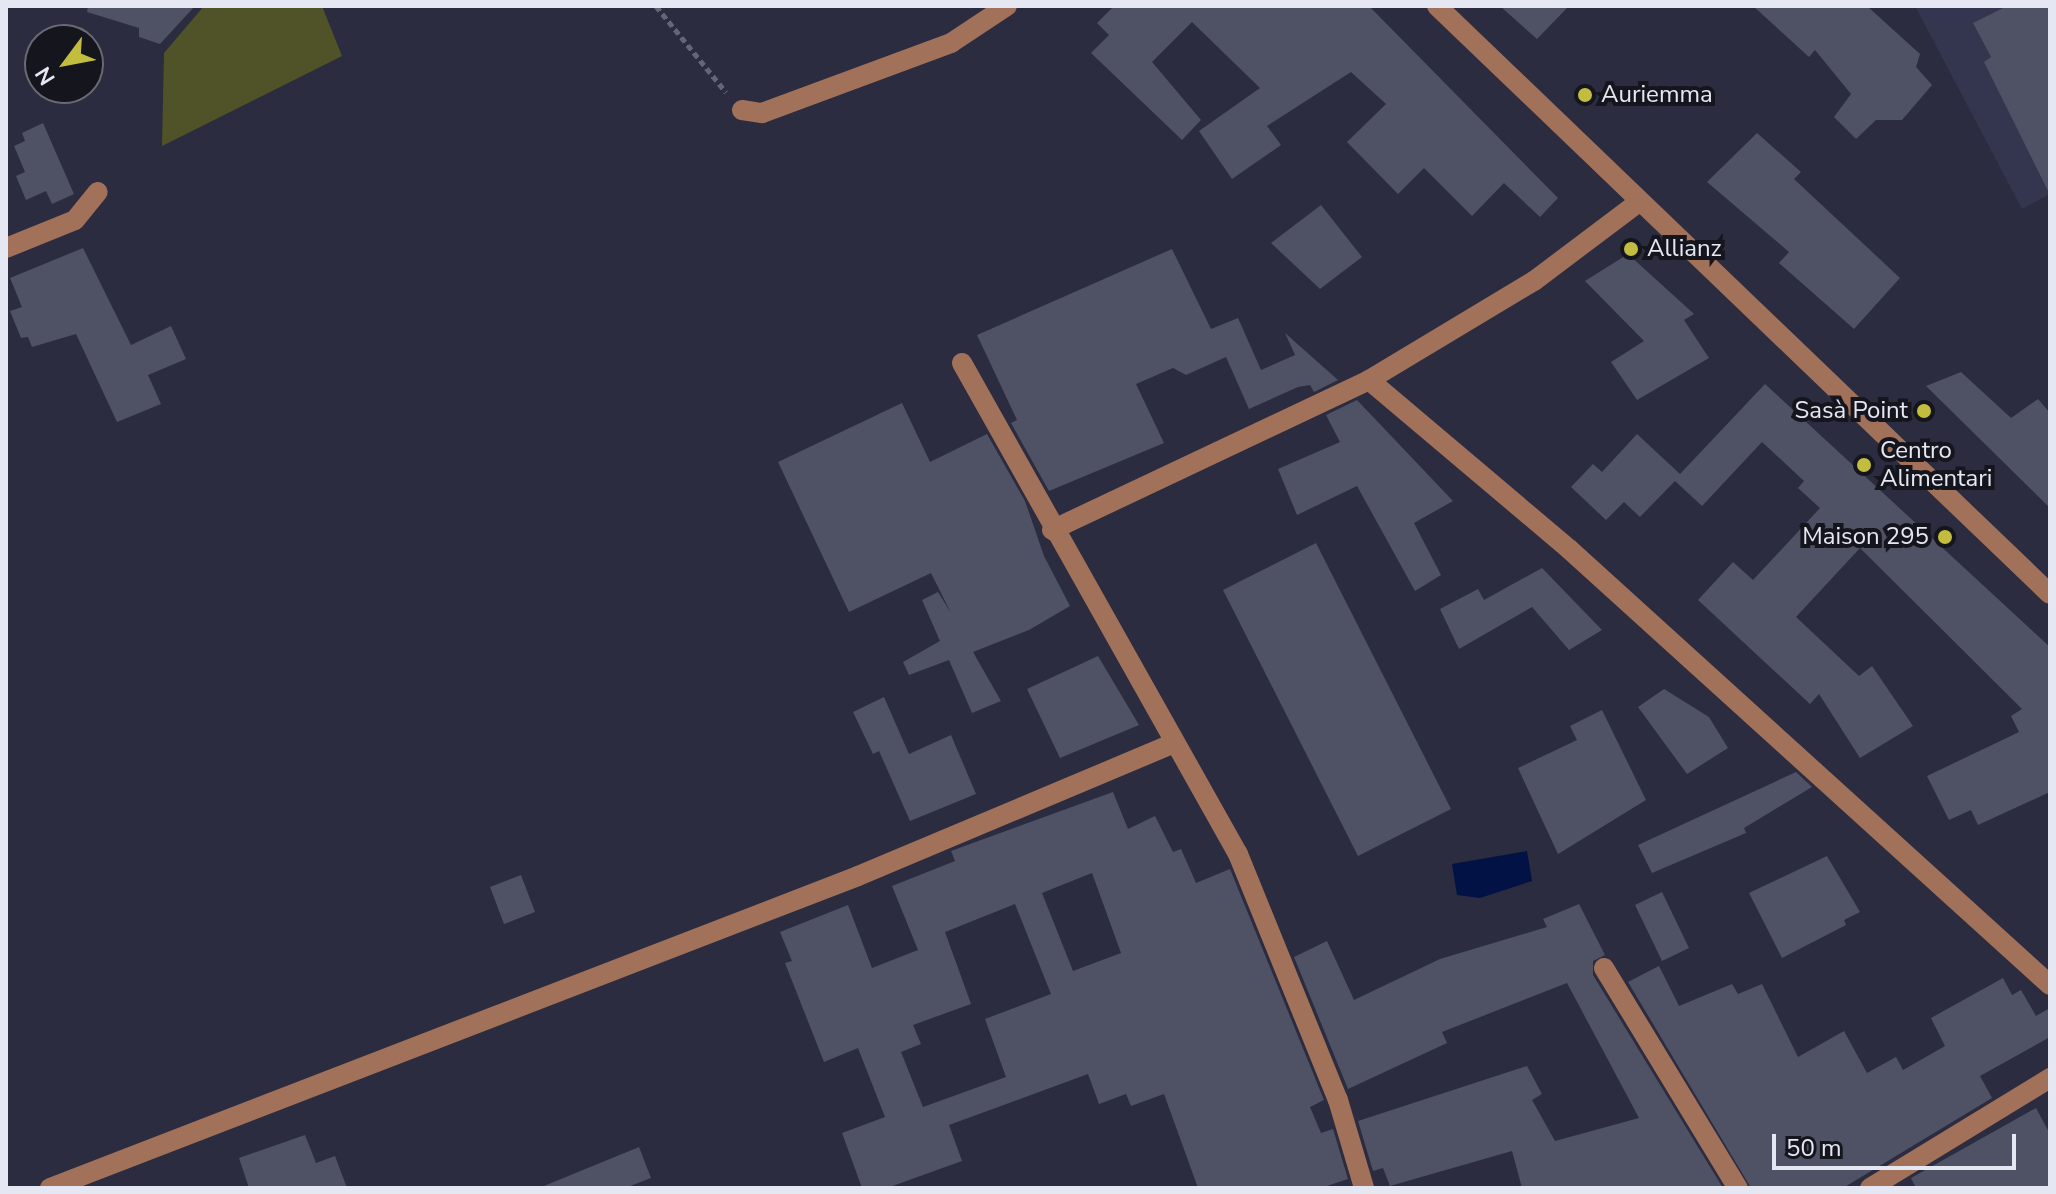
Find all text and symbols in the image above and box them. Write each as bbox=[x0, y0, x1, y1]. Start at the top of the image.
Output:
north arrow bbox=[24, 24, 104, 104]
text: N bbox=[28, 61, 62, 91]
place label: Auriemma bbox=[1601, 81, 1713, 109]
marker: Auriemma bbox=[1576, 86, 1594, 104]
place label: Allianz bbox=[1647, 235, 1722, 263]
marker: Allianz bbox=[1622, 240, 1640, 258]
place label: Sasà Point bbox=[1794, 397, 1908, 425]
marker: Sasà Point bbox=[1915, 402, 1933, 420]
place label: Centro Alimentari bbox=[1880, 437, 1992, 493]
marker: Centro Alimentari bbox=[1855, 456, 1873, 474]
place label: Maison 295 bbox=[1802, 523, 1929, 551]
marker: Maison 295 bbox=[1936, 528, 1954, 546]
scale bar bbox=[1776, 1118, 2020, 1168]
text: 50 m bbox=[1786, 1132, 1842, 1164]

